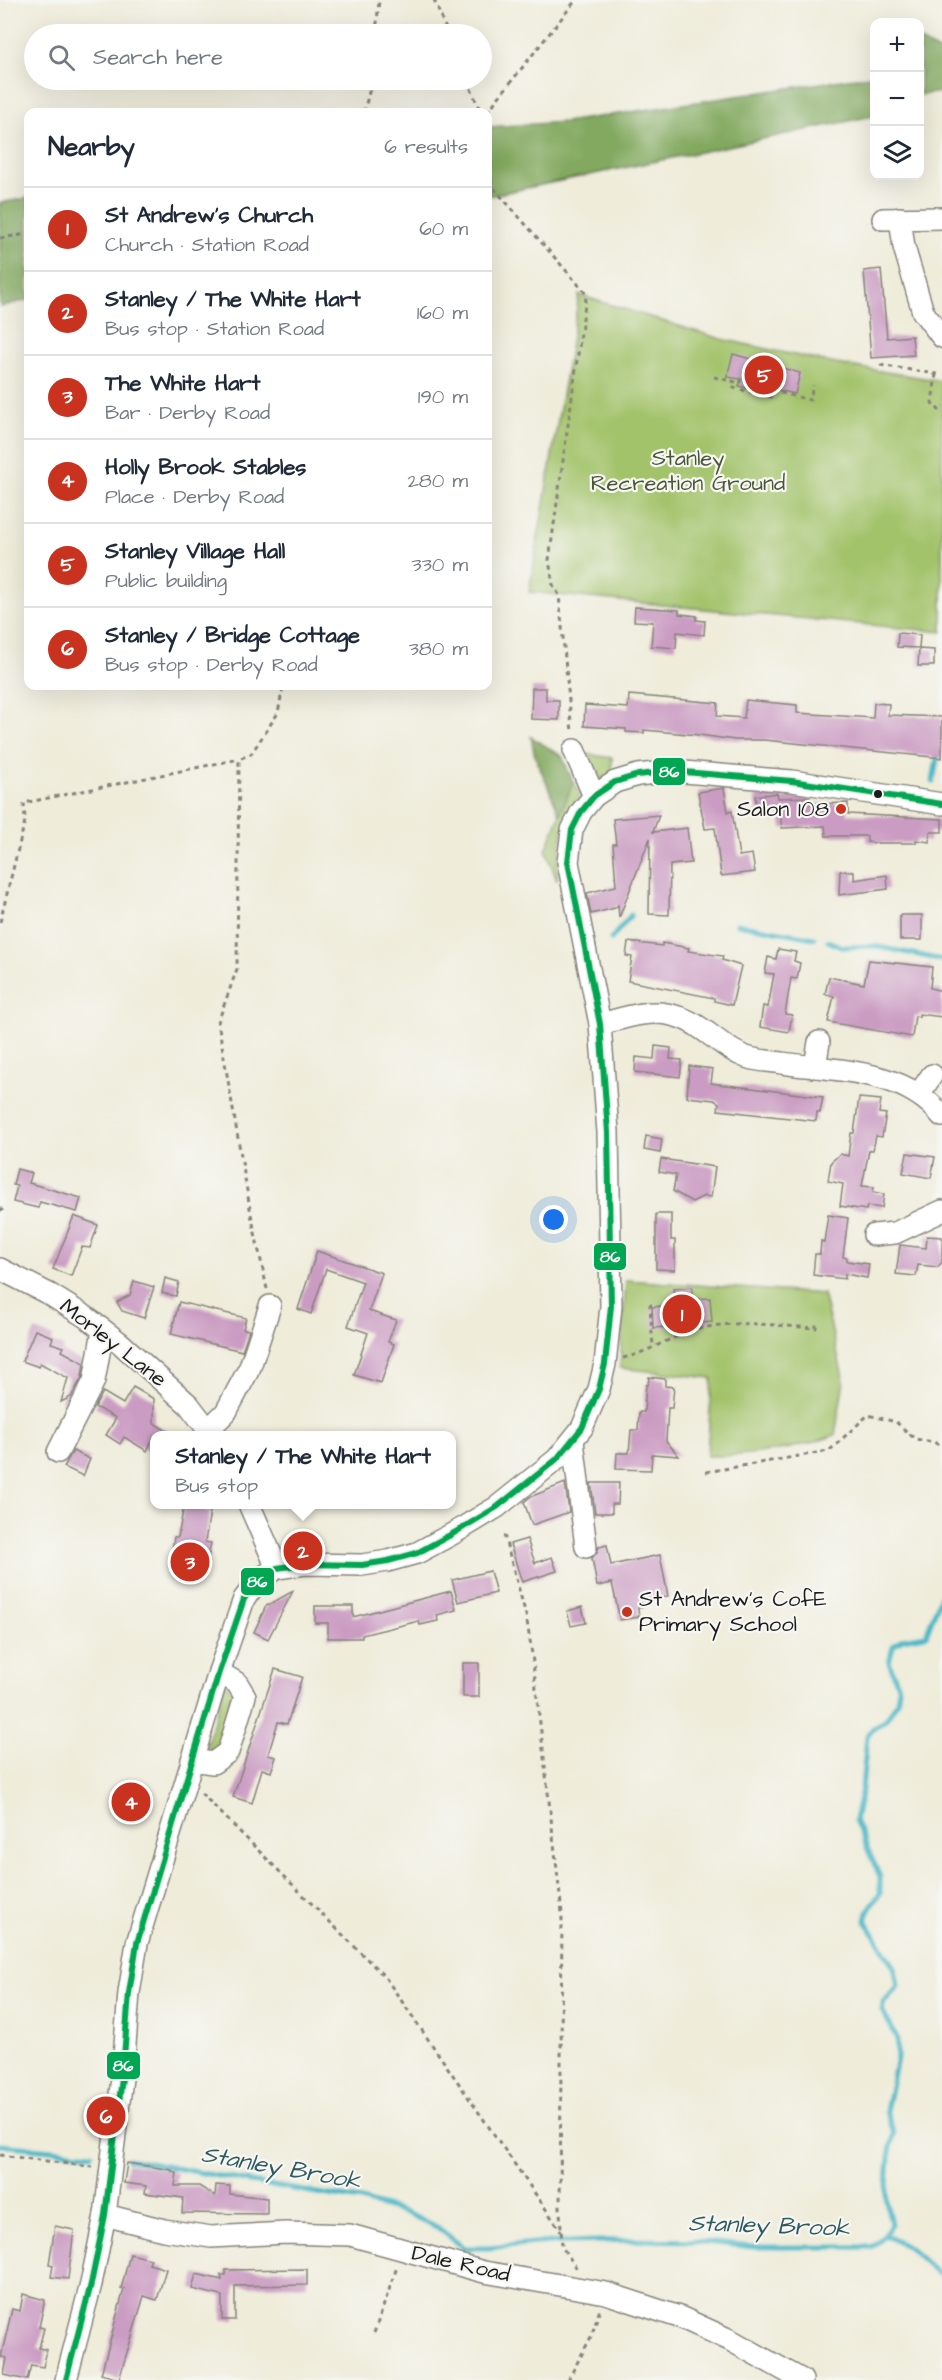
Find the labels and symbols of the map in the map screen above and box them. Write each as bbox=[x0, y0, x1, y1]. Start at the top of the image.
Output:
pin: 5 bbox=[744, 352, 783, 398]
park label: Stanley Recreation Ground bbox=[591, 443, 785, 499]
line badge: 86 bbox=[652, 757, 686, 786]
text: 86 bbox=[659, 761, 679, 783]
unlabelled marker bbox=[872, 788, 884, 800]
place label: Salon 108 bbox=[737, 794, 829, 825]
marker: Salon 108 bbox=[834, 802, 848, 816]
your location bbox=[539, 1205, 568, 1234]
line badge: 86 bbox=[593, 1242, 627, 1271]
text: 86 bbox=[600, 1246, 620, 1268]
street label: Morley Lane bbox=[52, 1291, 173, 1396]
pin: 1 bbox=[662, 1292, 702, 1336]
pin: 2 bbox=[284, 1528, 322, 1574]
pin: 3 bbox=[170, 1540, 210, 1584]
line badge: 86 bbox=[240, 1567, 275, 1596]
text: 86 bbox=[247, 1571, 267, 1593]
place label: St Andrew's CofE Primary School bbox=[639, 1584, 827, 1641]
marker: St Andrew's CofE Primary School bbox=[620, 1605, 634, 1619]
pin: 4 bbox=[112, 1780, 150, 1824]
line badge: 86 bbox=[106, 2051, 141, 2080]
text: 86 bbox=[113, 2055, 133, 2077]
pin: 6 bbox=[86, 2094, 126, 2138]
water label: Stanley Brook bbox=[199, 2137, 364, 2199]
water label: Stanley Brook bbox=[688, 2206, 851, 2246]
street label: Dale Road bbox=[409, 2238, 513, 2290]

